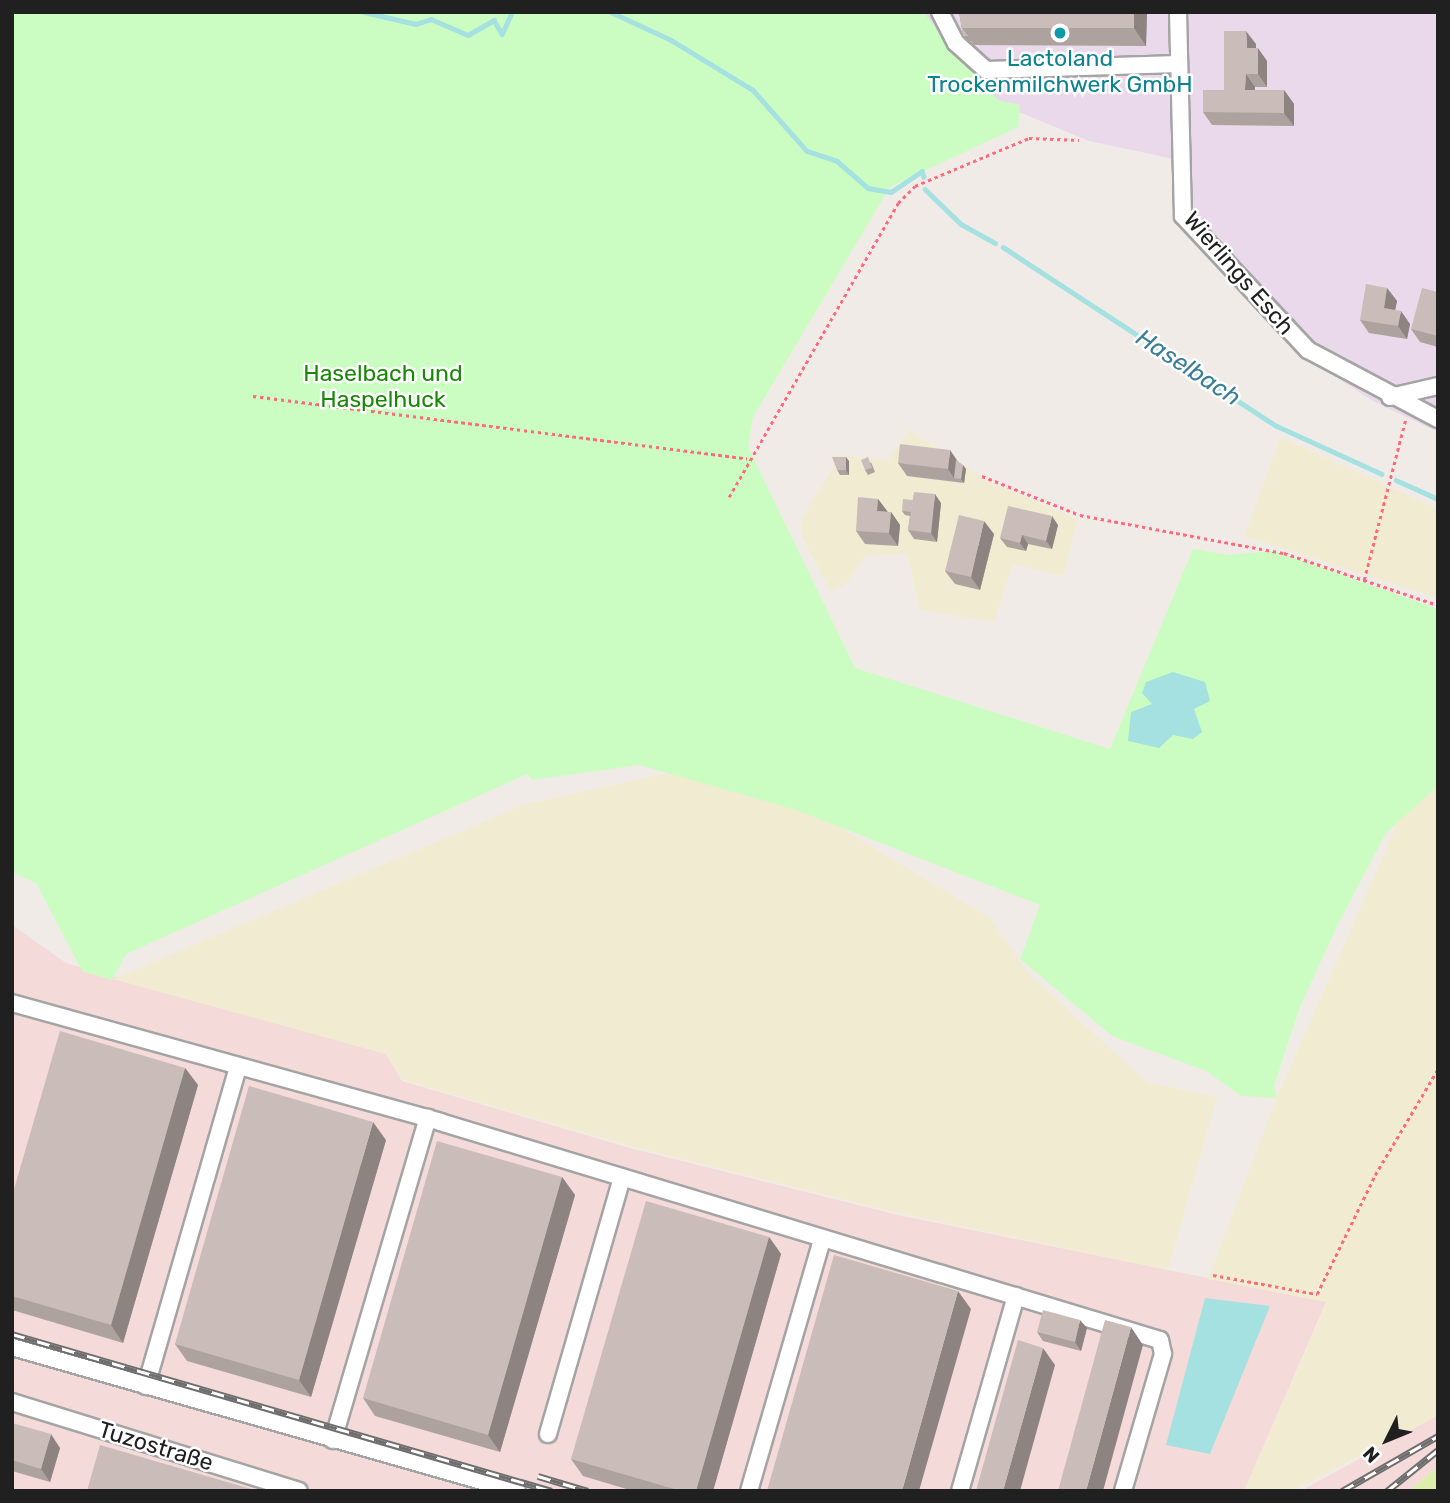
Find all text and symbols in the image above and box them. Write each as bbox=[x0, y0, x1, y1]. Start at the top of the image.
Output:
marker: Lactoland Trockenmilchwerk GmbH bbox=[1052, 25, 1068, 41]
place label: Lactoland Trockenmilchwerk GmbH bbox=[927, 44, 1193, 98]
street label: Wierlings Esch bbox=[1178, 206, 1300, 340]
water label: Haselbach bbox=[1130, 324, 1246, 412]
park label: Haselbach und Haspelhuck bbox=[303, 359, 463, 413]
north arrow bbox=[1352, 1405, 1422, 1475]
street label: Tuzostraße bbox=[95, 1415, 217, 1477]
text: N bbox=[1358, 1442, 1384, 1468]

